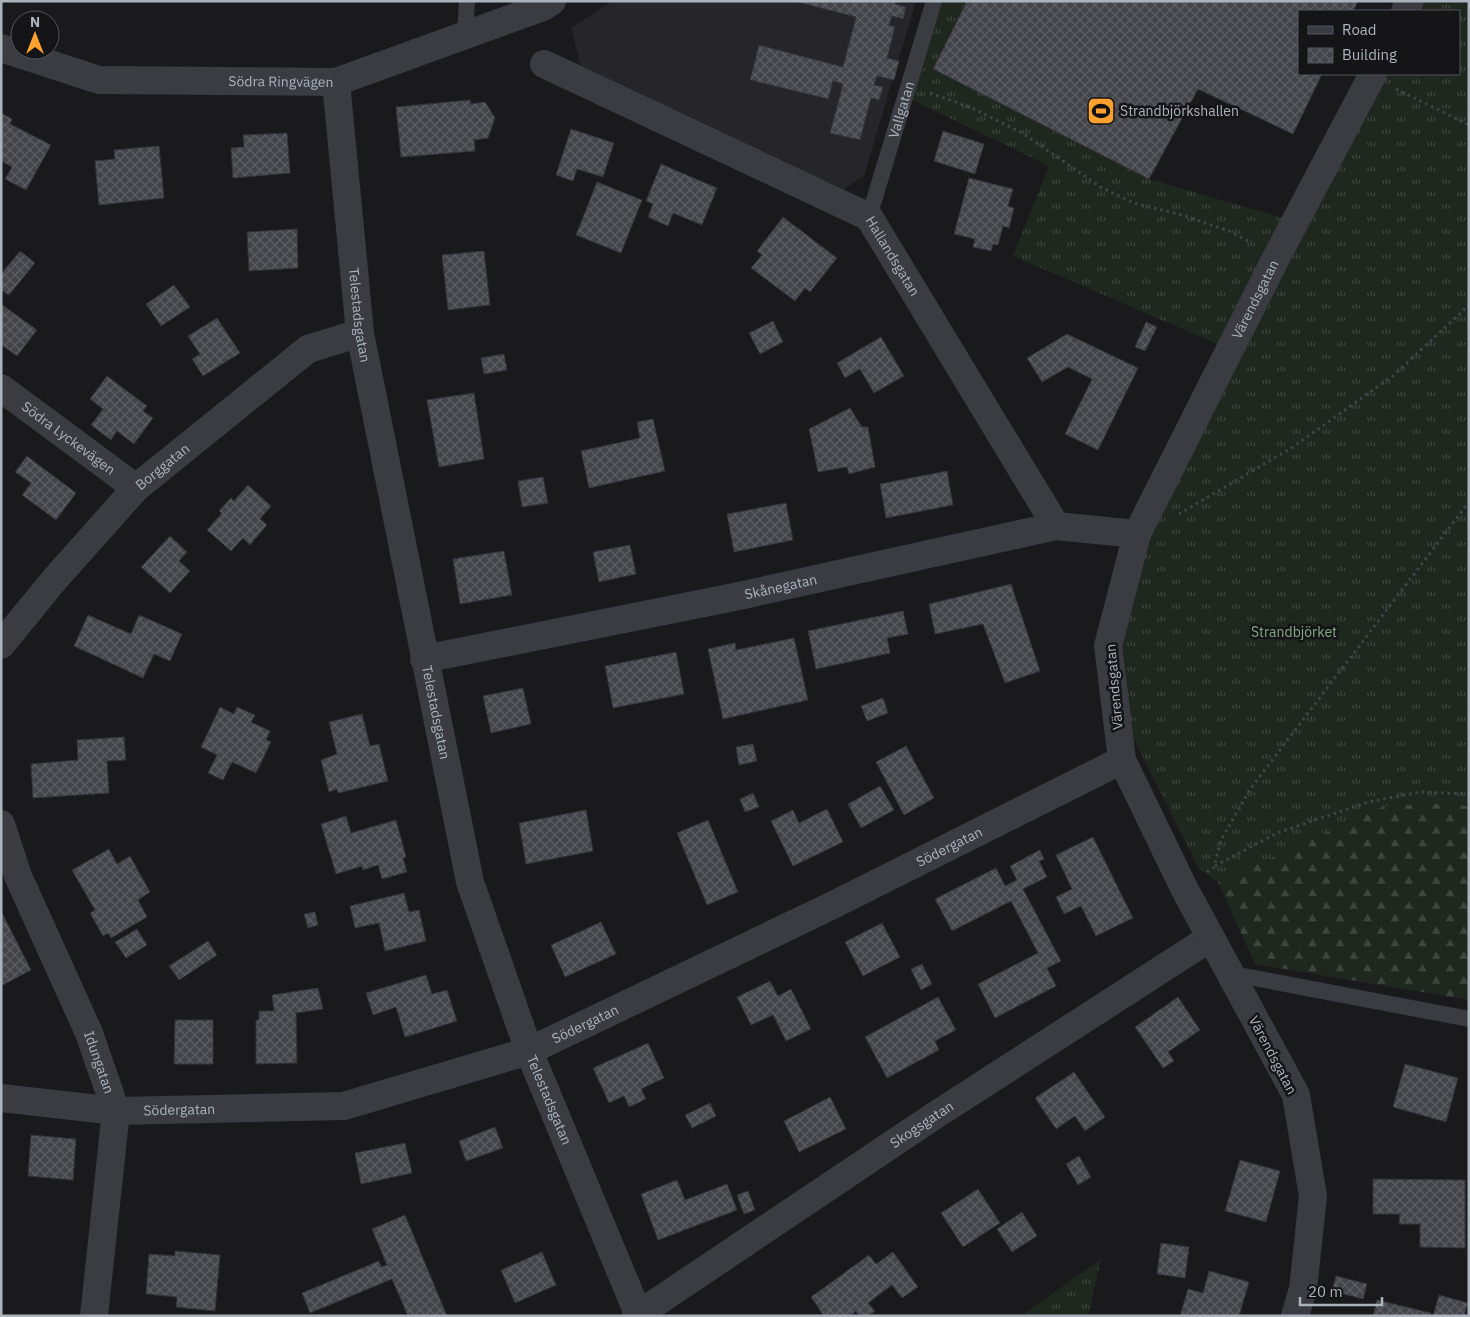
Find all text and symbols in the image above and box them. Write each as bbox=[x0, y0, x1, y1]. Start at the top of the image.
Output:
north arrow bbox=[10, 10, 60, 60]
legend bbox=[1298, 10, 1460, 75]
text: N bbox=[30, 13, 40, 31]
text: Road bbox=[1342, 20, 1377, 39]
text: Building bbox=[1342, 45, 1397, 64]
street label: Södra Ringvägen bbox=[228, 72, 333, 91]
street label: Vallgatan bbox=[884, 79, 918, 140]
sports icon: Strandbjörkshallen bbox=[1086, 96, 1116, 126]
place label: Strandbjörkshallen bbox=[1120, 102, 1239, 120]
street label: Hallandsgatan bbox=[862, 213, 924, 300]
street label: Värendsgatan bbox=[1228, 257, 1283, 342]
street label: Telestadsgatan bbox=[345, 267, 375, 364]
street label: Södra Lyckevägen bbox=[18, 397, 119, 479]
street label: Borggatan bbox=[132, 439, 193, 494]
street label: Skånegatan bbox=[743, 570, 819, 604]
park label: Strandbjörket bbox=[1251, 623, 1337, 641]
street label: Värendsgatan bbox=[1101, 643, 1127, 731]
street label: Telestadsgatan bbox=[418, 664, 454, 761]
street label: Södergatan bbox=[913, 823, 985, 871]
street label: Södergatan bbox=[549, 1000, 621, 1048]
street label: Värendsgatan bbox=[1245, 1013, 1301, 1097]
street label: Idungatan bbox=[80, 1029, 118, 1096]
street label: Telestadsgatan bbox=[523, 1052, 576, 1147]
street label: Skogsgatan bbox=[887, 1097, 957, 1152]
street label: Södergatan bbox=[143, 1100, 215, 1119]
scale bar bbox=[1300, 1274, 1382, 1306]
text: 20 m bbox=[1308, 1282, 1343, 1301]

